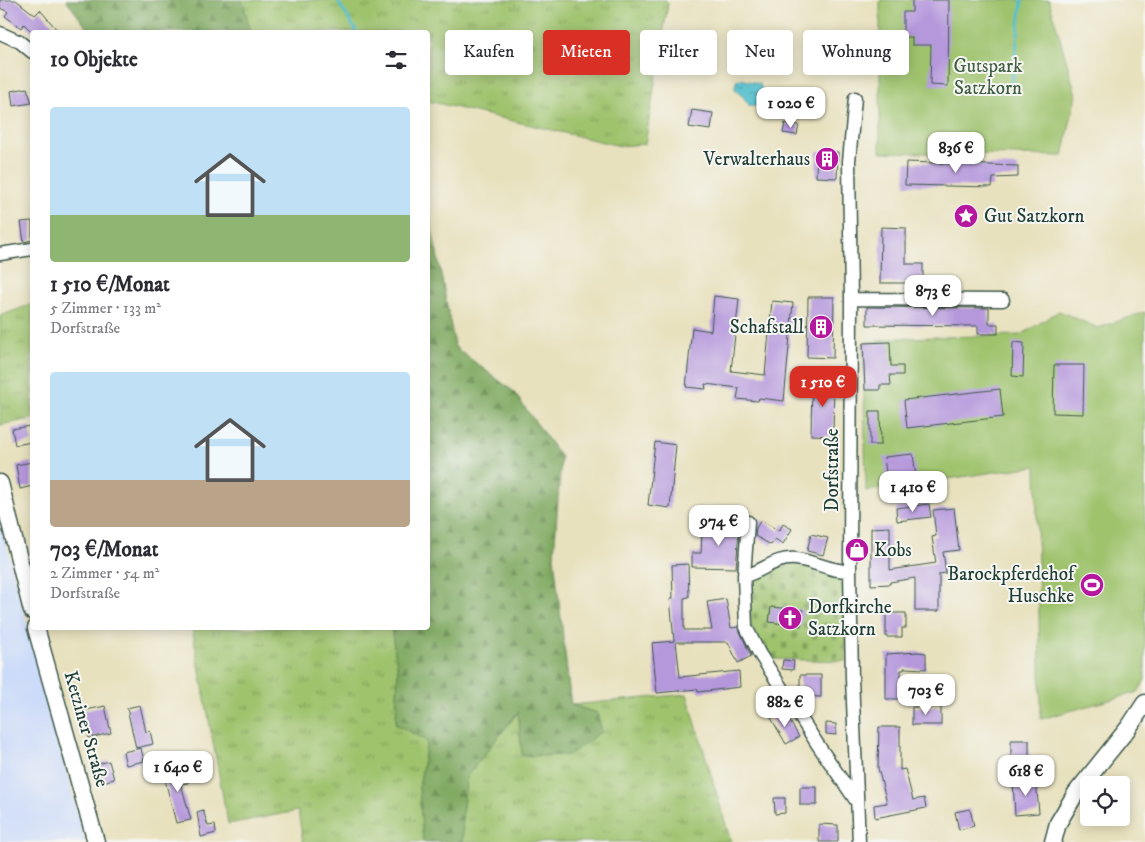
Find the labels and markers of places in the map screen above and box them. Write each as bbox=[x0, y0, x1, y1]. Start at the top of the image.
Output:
pin: 1 020 € bbox=[745, 86, 837, 129]
pin: 836 € bbox=[921, 132, 991, 174]
building icon: Verwalterhaus bbox=[814, 146, 840, 172]
place label: Verwalterhaus bbox=[703, 148, 810, 171]
place icon: Gut Satzkorn bbox=[953, 203, 979, 229]
place label: Gut Satzkorn bbox=[984, 205, 1084, 228]
pin: 873 € bbox=[898, 274, 968, 317]
building icon: Schafstall bbox=[808, 314, 834, 340]
place label: Schafstall bbox=[730, 316, 804, 339]
pin: 1 510 € bbox=[777, 366, 869, 408]
pin: 1 410 € bbox=[867, 470, 959, 513]
pin: 974 € bbox=[684, 504, 754, 547]
shop icon: Kobs bbox=[844, 537, 870, 563]
place label: Kobs bbox=[874, 539, 912, 562]
place label: Barockpferdehof Huschke bbox=[947, 563, 1077, 608]
sports icon: Barockpferdehof Huschke bbox=[1079, 572, 1105, 598]
place label: Dorfkirche Satzkorn bbox=[808, 596, 892, 641]
church icon: Dorfkirche Satzkorn bbox=[777, 605, 803, 631]
pin: 703 € bbox=[891, 674, 961, 716]
pin: 882 € bbox=[750, 686, 820, 728]
pin: 1 640 € bbox=[132, 750, 224, 793]
pin: 618 € bbox=[991, 754, 1061, 797]

